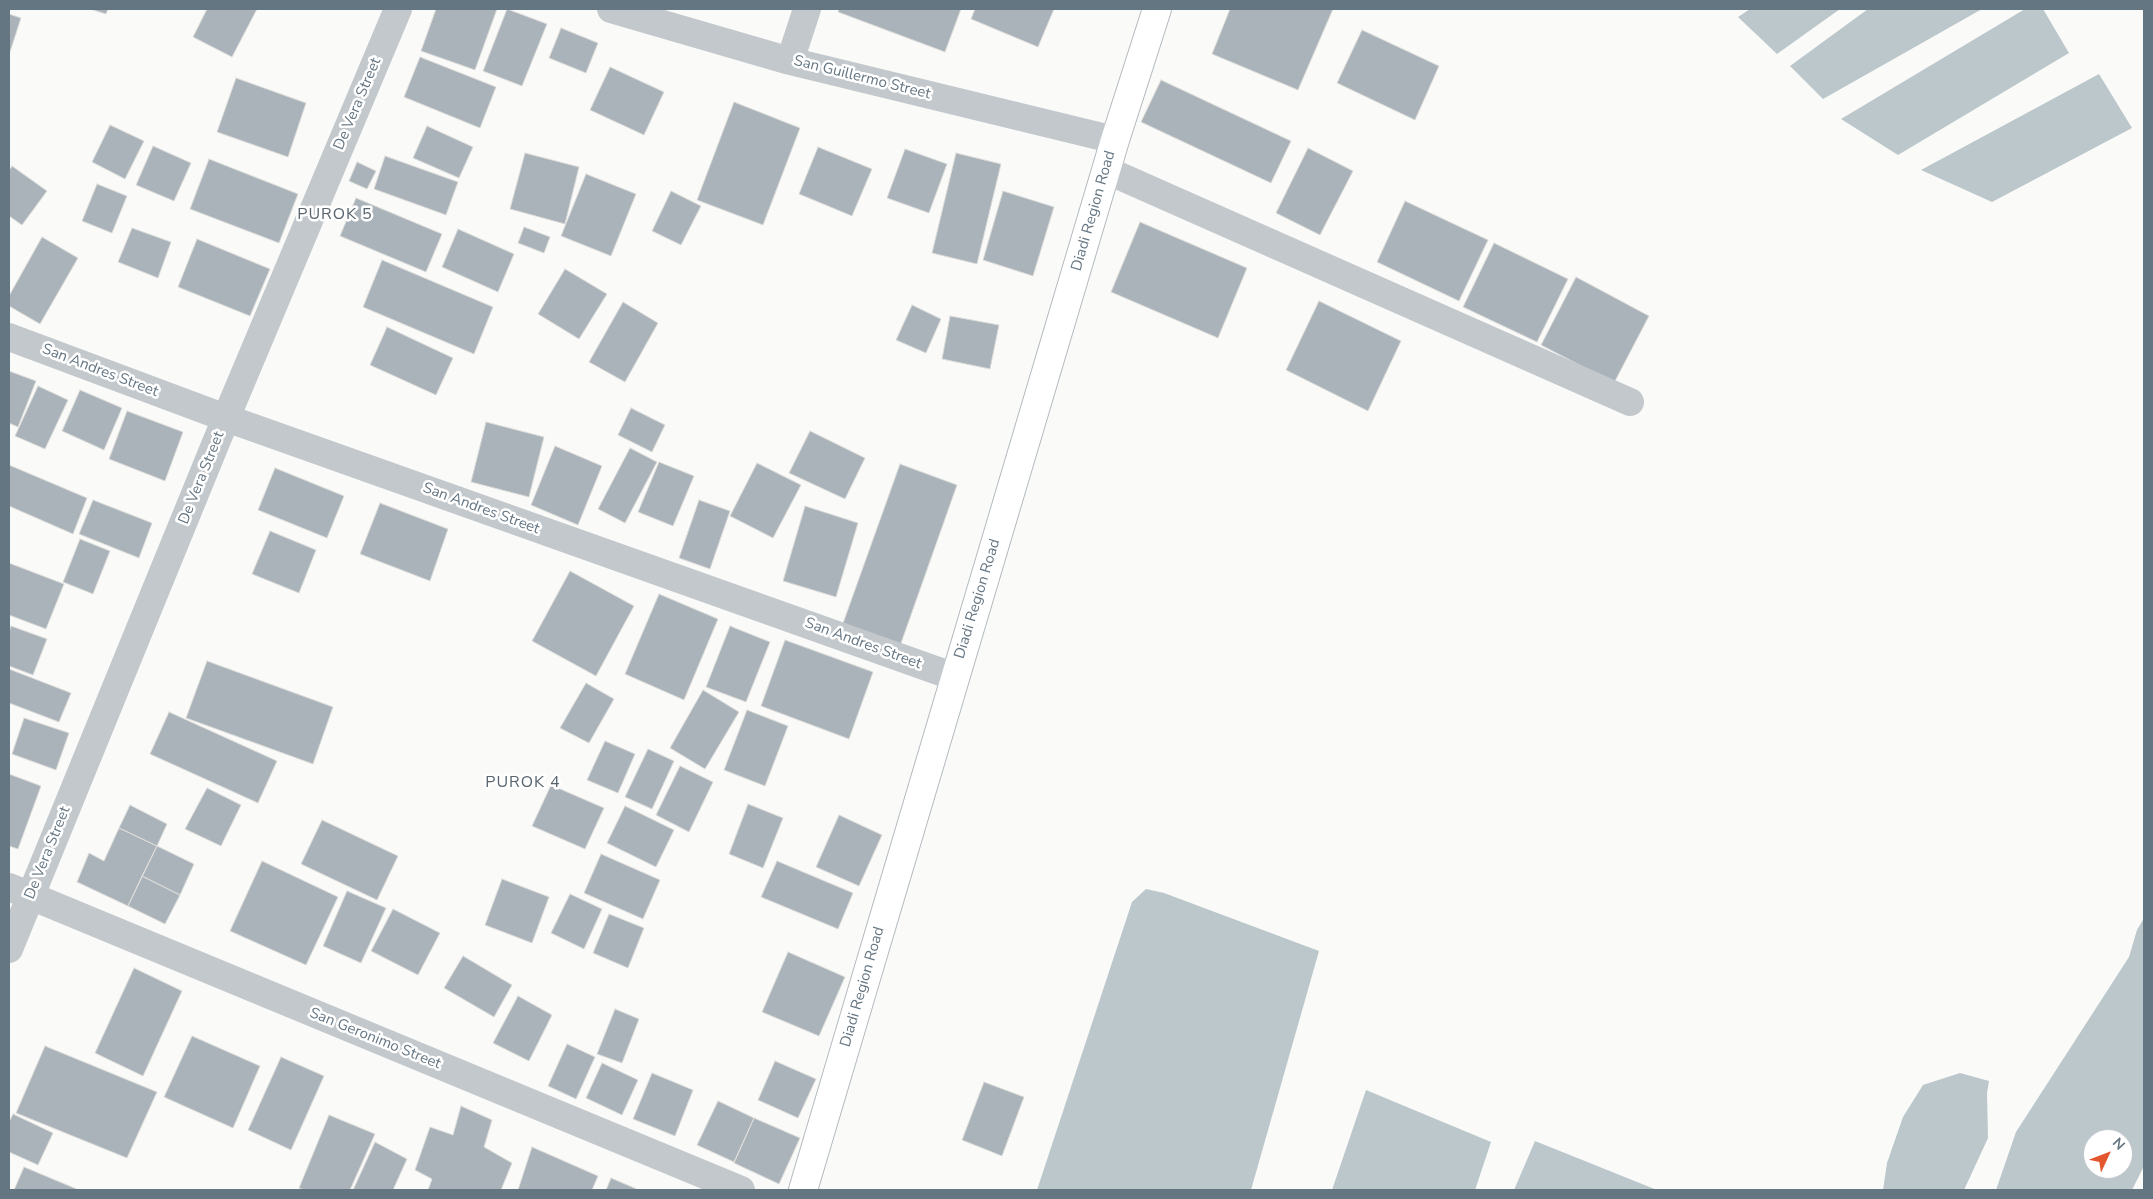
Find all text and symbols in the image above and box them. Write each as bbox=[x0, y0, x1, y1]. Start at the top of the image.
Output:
street label: San Guillermo Street bbox=[792, 52, 932, 104]
street label: De Vera Street bbox=[330, 55, 386, 153]
street label: Diadi Region Road bbox=[1068, 149, 1120, 273]
district label: PUROK 5 bbox=[296, 205, 374, 225]
street label: San Andres Street bbox=[39, 341, 161, 401]
street label: De Vera Street bbox=[175, 429, 229, 527]
street label: San Andres Street bbox=[420, 480, 542, 538]
street label: Diadi Region Road bbox=[951, 537, 1005, 661]
street label: San Andres Street bbox=[802, 615, 924, 673]
district label: PUROK 4 bbox=[484, 773, 562, 793]
street label: De Vera Street bbox=[21, 804, 75, 902]
street label: Diadi Region Road bbox=[837, 925, 889, 1049]
street label: San Geronimo Street bbox=[307, 1004, 443, 1074]
north arrow bbox=[2083, 1129, 2133, 1179]
text: N bbox=[2108, 1134, 2129, 1154]

